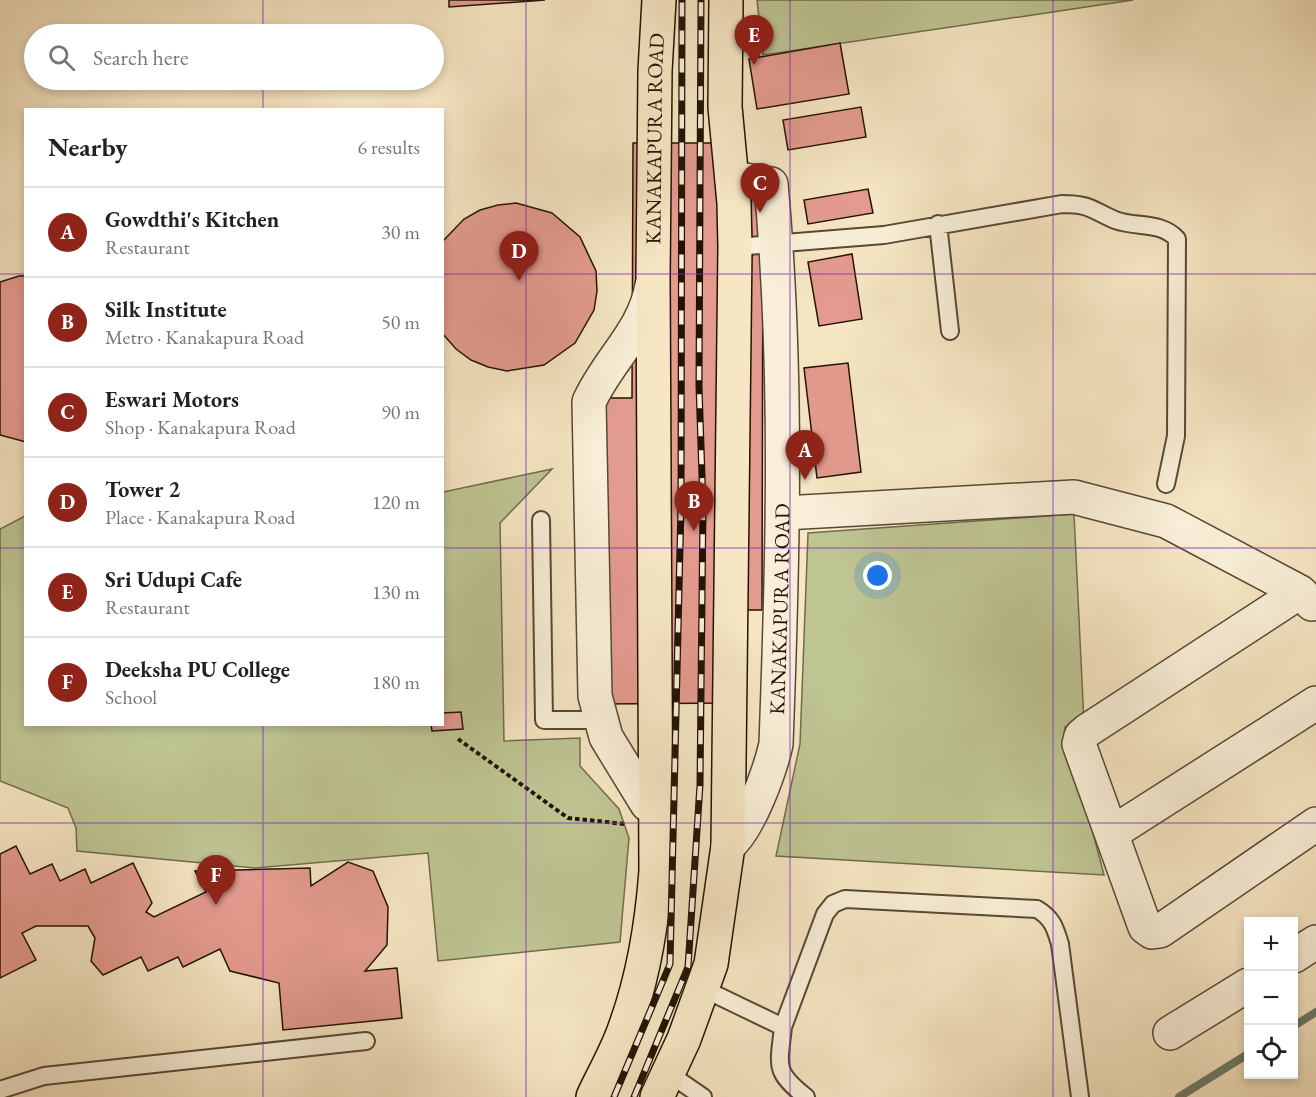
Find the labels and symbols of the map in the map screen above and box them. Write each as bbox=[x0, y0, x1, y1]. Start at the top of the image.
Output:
pin: E bbox=[734, 16, 774, 65]
street label: KANAKAPURA ROAD bbox=[639, 32, 670, 244]
pin: C bbox=[740, 164, 780, 213]
pin: D bbox=[500, 232, 538, 281]
pin: A bbox=[786, 430, 824, 480]
pin: B bbox=[674, 482, 714, 531]
street label: KANAKAPURA ROAD bbox=[763, 503, 795, 715]
your location bbox=[863, 561, 892, 590]
pin: F bbox=[196, 856, 236, 905]

